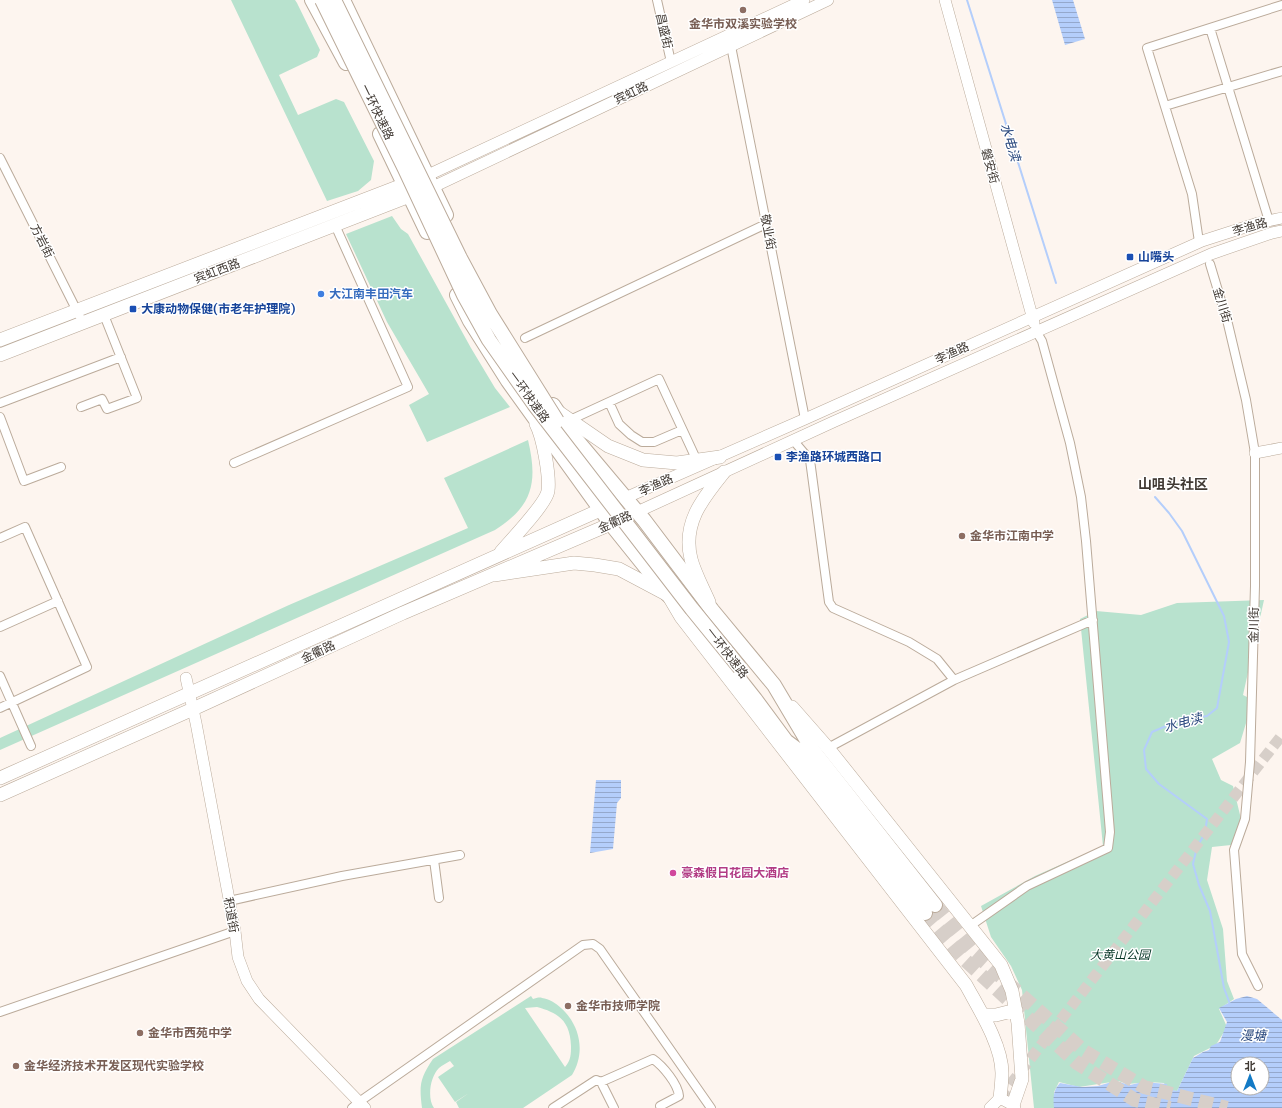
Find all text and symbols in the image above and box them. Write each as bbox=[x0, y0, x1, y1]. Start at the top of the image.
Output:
marker: 金华市双溪实验学校 bbox=[738, 5, 748, 15]
street label: 昌盛街 bbox=[653, 12, 676, 50]
place label: 金华市双溪实验学校 bbox=[689, 16, 797, 31]
street label: 宾虹路 bbox=[611, 78, 650, 107]
street label: 一环快速路 bbox=[358, 82, 397, 142]
water label: 水电渎 bbox=[997, 121, 1025, 165]
street label: 磐安街 bbox=[979, 147, 1002, 185]
street label: 敬业街 bbox=[758, 213, 779, 251]
street label: 李渔路 bbox=[1230, 214, 1269, 239]
street label: 方岩街 bbox=[28, 221, 57, 260]
place label: 山嘴头 bbox=[1138, 249, 1174, 264]
marker: 山嘴头 bbox=[1125, 252, 1135, 262]
street label: 宾虹西路 bbox=[192, 255, 242, 286]
street label: 金川街 bbox=[1210, 285, 1235, 324]
place label: 大江南丰田汽车 bbox=[329, 286, 413, 301]
marker: 大江南丰田汽车 bbox=[316, 289, 326, 299]
place label: 大康动物保健(市老年护理院) bbox=[141, 301, 296, 316]
marker: 大康动物保健(市老年护理院) bbox=[128, 304, 138, 314]
street label: 李渔路 bbox=[932, 338, 971, 367]
street label: 一环快速路 bbox=[506, 368, 553, 425]
place label: 李渔路环城西路口 bbox=[786, 449, 882, 464]
marker: 李渔路环城西路口 bbox=[773, 452, 783, 462]
street label: 李渔路 bbox=[636, 470, 675, 499]
district label: 山咀头社区 bbox=[1138, 475, 1208, 493]
street label: 金衢路 bbox=[595, 507, 634, 536]
place label: 金华市江南中学 bbox=[970, 528, 1054, 543]
marker: 金华市江南中学 bbox=[957, 531, 967, 541]
street label: 金川街 bbox=[1246, 607, 1261, 643]
street label: 一环快速路 bbox=[703, 624, 752, 681]
street label: 金衢路 bbox=[298, 637, 337, 666]
water label: 水电渎 bbox=[1162, 709, 1206, 736]
place label: 豪森假日花园大酒店 bbox=[681, 865, 789, 880]
marker: 豪森假日花园大酒店 bbox=[668, 868, 678, 878]
street label: 积道街 bbox=[221, 896, 242, 934]
park label: 大黄山公园 bbox=[1090, 947, 1152, 962]
place label: 金华市技师学院 bbox=[576, 998, 660, 1013]
marker: 金华市技师学院 bbox=[563, 1001, 573, 1011]
place label: 金华市西苑中学 bbox=[148, 1025, 232, 1040]
water label: 漫塘 bbox=[1240, 1027, 1268, 1044]
marker: 金华市西苑中学 bbox=[135, 1028, 145, 1038]
north arrow bbox=[1230, 1056, 1270, 1096]
place label: 金华经济技术开发区现代实验学校 bbox=[24, 1058, 204, 1073]
text: 北 bbox=[1245, 1059, 1256, 1073]
marker: 金华经济技术开发区现代实验学校 bbox=[11, 1061, 21, 1071]

